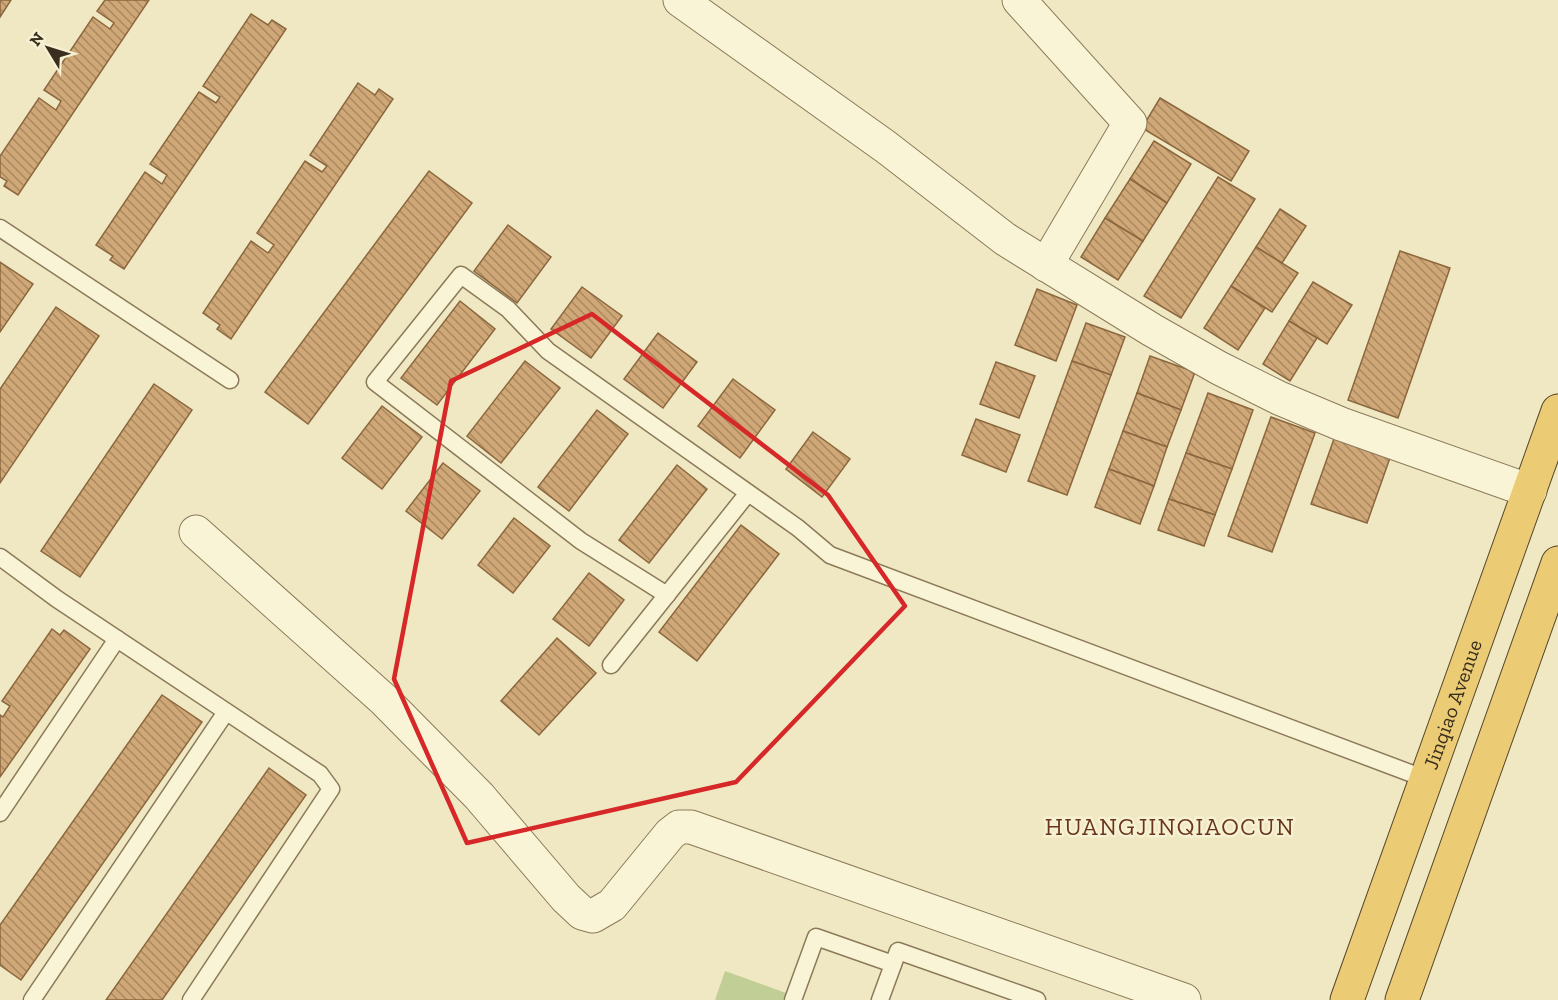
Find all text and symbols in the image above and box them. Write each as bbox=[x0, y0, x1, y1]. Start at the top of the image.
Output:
north arrow bbox=[18, 18, 78, 78]
text: N bbox=[25, 28, 48, 50]
street label: Jinqiao Avenue bbox=[1418, 636, 1487, 772]
district label: HUANGJINQIAOCUN bbox=[1045, 812, 1295, 841]

